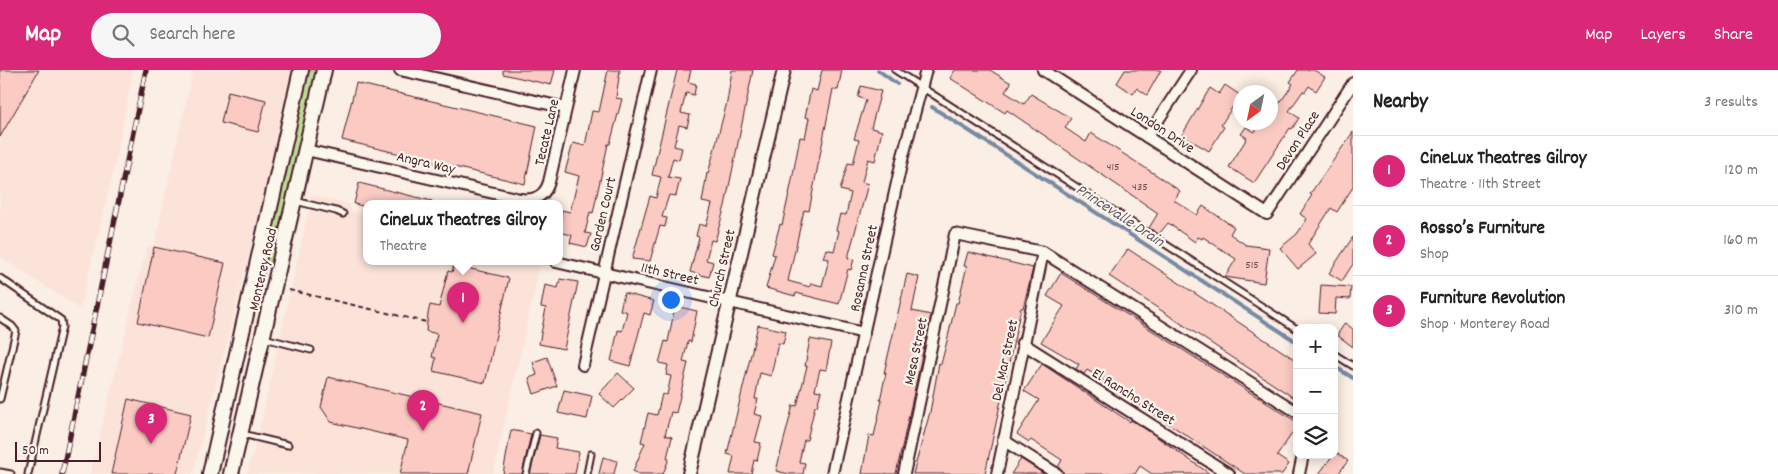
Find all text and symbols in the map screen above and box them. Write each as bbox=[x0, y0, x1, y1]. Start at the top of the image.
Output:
search box bbox=[91, 13, 441, 58]
text: Map bbox=[25, 18, 61, 52]
icon: search bbox=[109, 21, 137, 49]
text: Search here bbox=[149, 22, 235, 49]
text: Map bbox=[1585, 23, 1612, 48]
text: Layers bbox=[1640, 23, 1686, 48]
text: Share bbox=[1714, 23, 1753, 48]
north arrow bbox=[1233, 85, 1278, 130]
text: Nearby bbox=[1373, 88, 1428, 118]
text: 3 results bbox=[1704, 91, 1758, 114]
street label: Tecate Lane bbox=[530, 96, 566, 168]
street label: London Drive bbox=[1125, 102, 1199, 160]
street label: Devon Place bbox=[1271, 106, 1327, 175]
text: CineLux Theatres Gilroy bbox=[1420, 146, 1587, 173]
street label: Angra Way bbox=[394, 147, 458, 182]
house number: 415 bbox=[1106, 159, 1120, 176]
text: 1 bbox=[1387, 159, 1391, 182]
text: 120 m bbox=[1724, 159, 1758, 182]
text: Theatre · 11th Street bbox=[1420, 173, 1541, 196]
street label: Garden Court bbox=[585, 175, 623, 254]
water label: Princevalle Drain bbox=[1071, 179, 1169, 254]
house number: 435 bbox=[1132, 179, 1148, 196]
popup bbox=[363, 200, 563, 265]
text: CineLux Theatres Gilroy bbox=[380, 208, 546, 235]
text: Rosso’s Furniture bbox=[1420, 216, 1545, 243]
street label: Rosanna Street bbox=[845, 223, 885, 314]
street label: Monterey Road bbox=[244, 226, 284, 313]
street label: Church Street bbox=[703, 227, 743, 309]
text: 2 bbox=[1386, 229, 1393, 252]
text: 160 m bbox=[1723, 229, 1758, 252]
text: Theatre bbox=[380, 235, 427, 258]
text: Shop bbox=[1420, 243, 1449, 266]
house number: 515 bbox=[1245, 257, 1259, 274]
street label: 11th Street bbox=[638, 258, 701, 292]
pin: 1 bbox=[447, 282, 479, 323]
text: Furniture Revolution bbox=[1420, 286, 1565, 313]
your location bbox=[658, 287, 684, 313]
text: 3 bbox=[1385, 299, 1393, 322]
text: 310 m bbox=[1724, 299, 1758, 322]
text: Shop · Monterey Road bbox=[1420, 313, 1550, 336]
street label: Mesa Street bbox=[899, 315, 935, 387]
street label: Del Mar Street bbox=[987, 317, 1025, 403]
map controls bbox=[1293, 324, 1338, 459]
button: + bbox=[1293, 324, 1338, 369]
street label: El Rancho Street bbox=[1087, 363, 1179, 432]
button: − bbox=[1293, 369, 1338, 414]
pin: 2 bbox=[407, 390, 439, 431]
pin: 3 bbox=[135, 403, 167, 444]
button: layers bbox=[1293, 414, 1338, 459]
scale bar bbox=[15, 439, 101, 462]
text: 50 m bbox=[22, 441, 49, 461]

